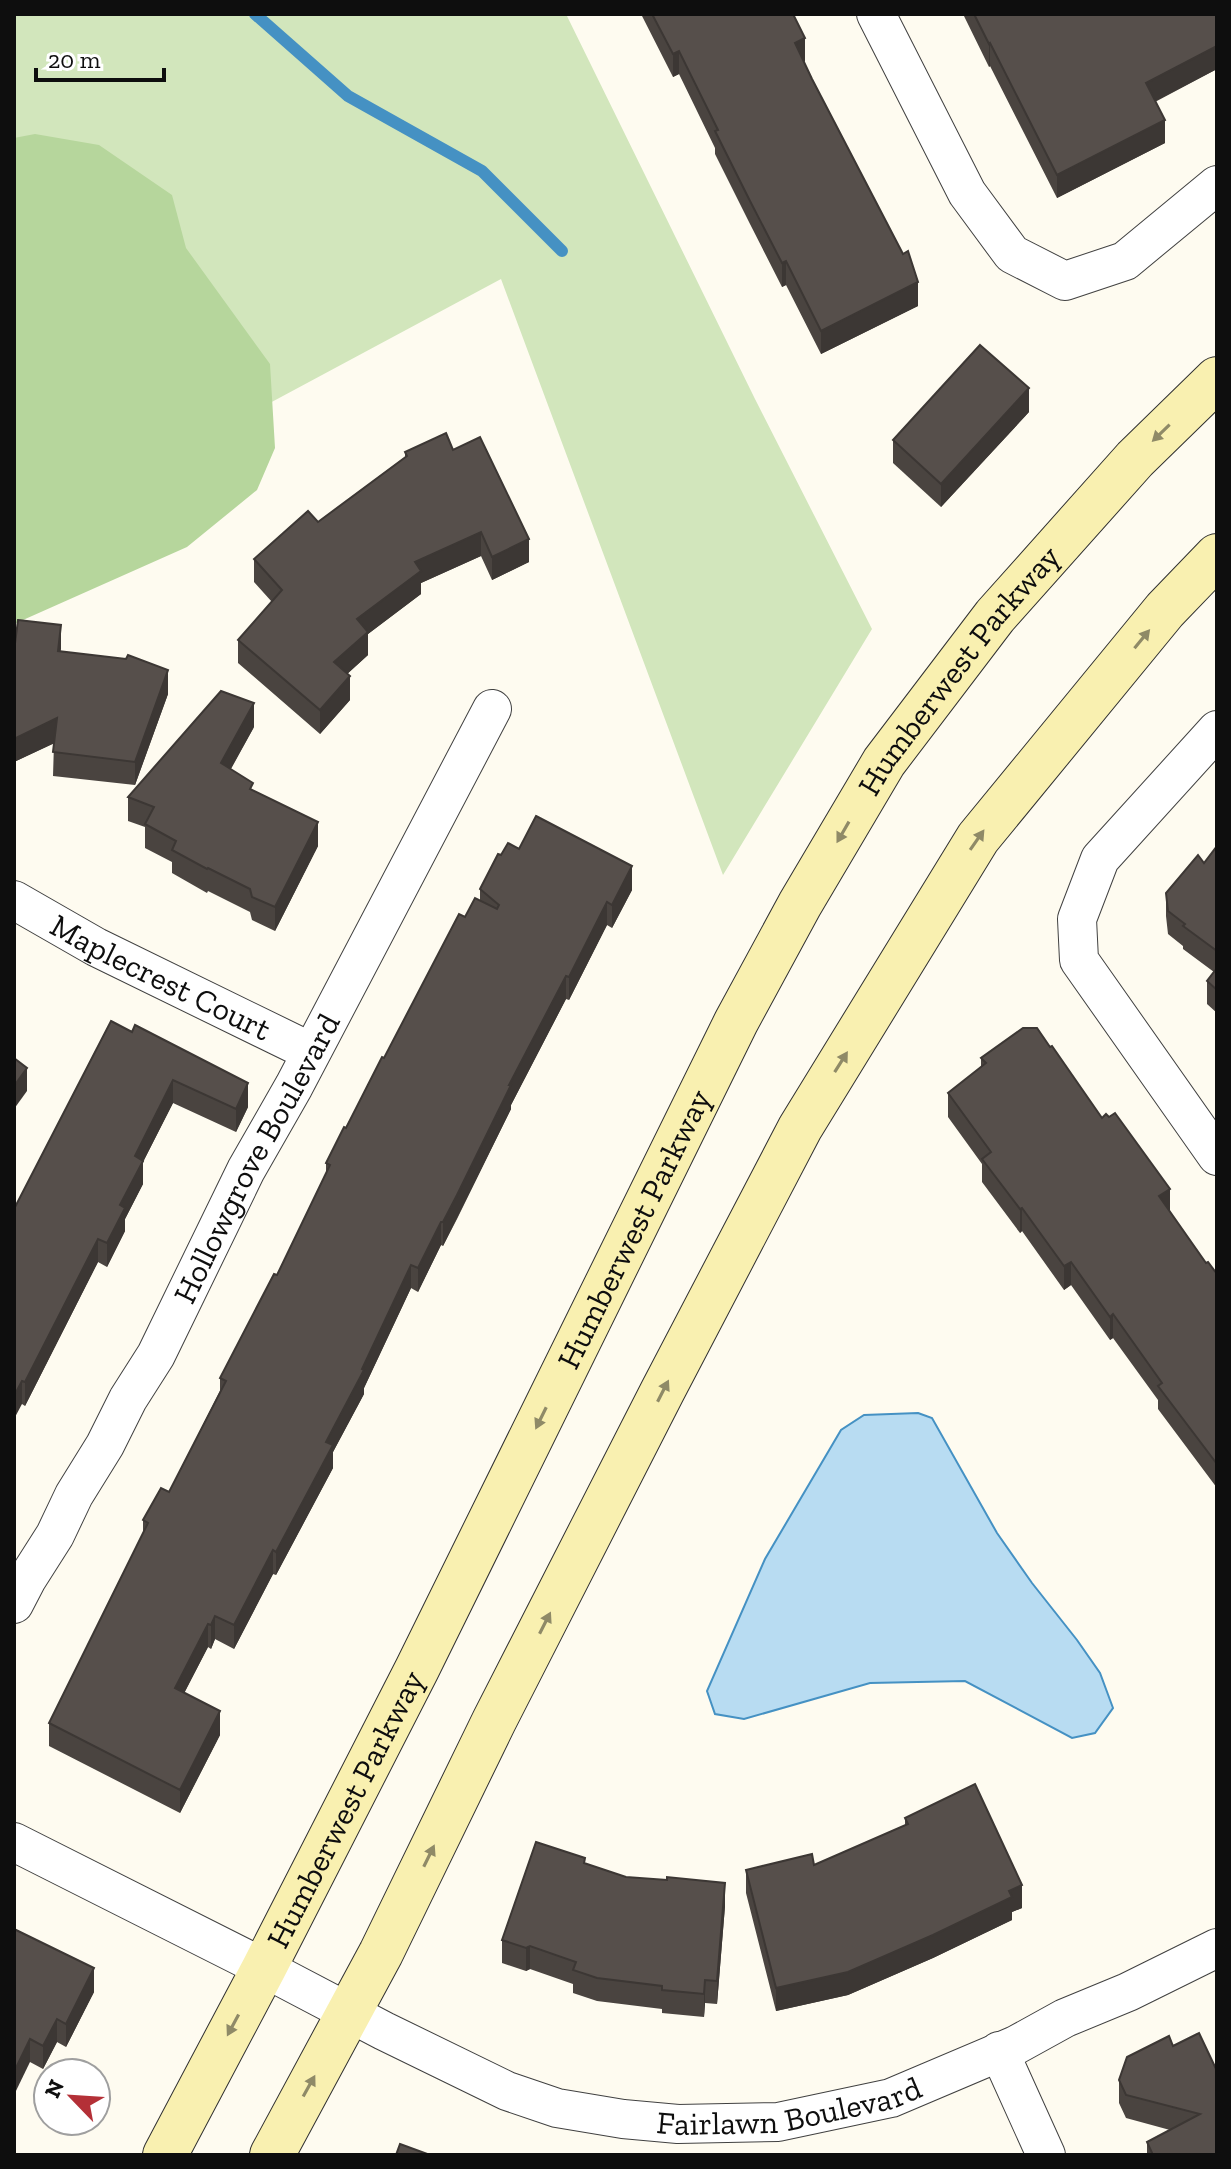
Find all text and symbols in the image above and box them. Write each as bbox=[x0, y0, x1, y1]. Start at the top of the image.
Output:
scale bar bbox=[36, 32, 164, 82]
text: 20 m bbox=[48, 45, 101, 74]
one-way arrow bbox=[1152, 423, 1171, 442]
street label: Humberwest Parkway bbox=[850, 537, 1068, 802]
one-way arrow bbox=[1133, 629, 1150, 649]
one-way arrow bbox=[836, 821, 850, 843]
one-way arrow bbox=[969, 830, 984, 851]
street label: Maplecrest Court bbox=[44, 906, 277, 1048]
street label: Hollowgrove Boulevard bbox=[165, 1007, 348, 1309]
one-way arrow bbox=[834, 1051, 848, 1073]
street label: Humberwest Parkway bbox=[549, 1083, 719, 1375]
one-way arrow bbox=[655, 1380, 669, 1402]
one-way arrow bbox=[534, 1407, 548, 1430]
one-way arrow bbox=[538, 1611, 551, 1634]
street label: Humberwest Parkway bbox=[259, 1664, 432, 1954]
one-way arrow bbox=[422, 1844, 436, 1867]
one-way arrow bbox=[227, 2013, 240, 2036]
north arrow bbox=[32, 2057, 112, 2137]
street label: Fairlawn Boulevard bbox=[655, 2068, 928, 2143]
text: N bbox=[39, 2075, 70, 2102]
one-way arrow bbox=[302, 2075, 316, 2097]

